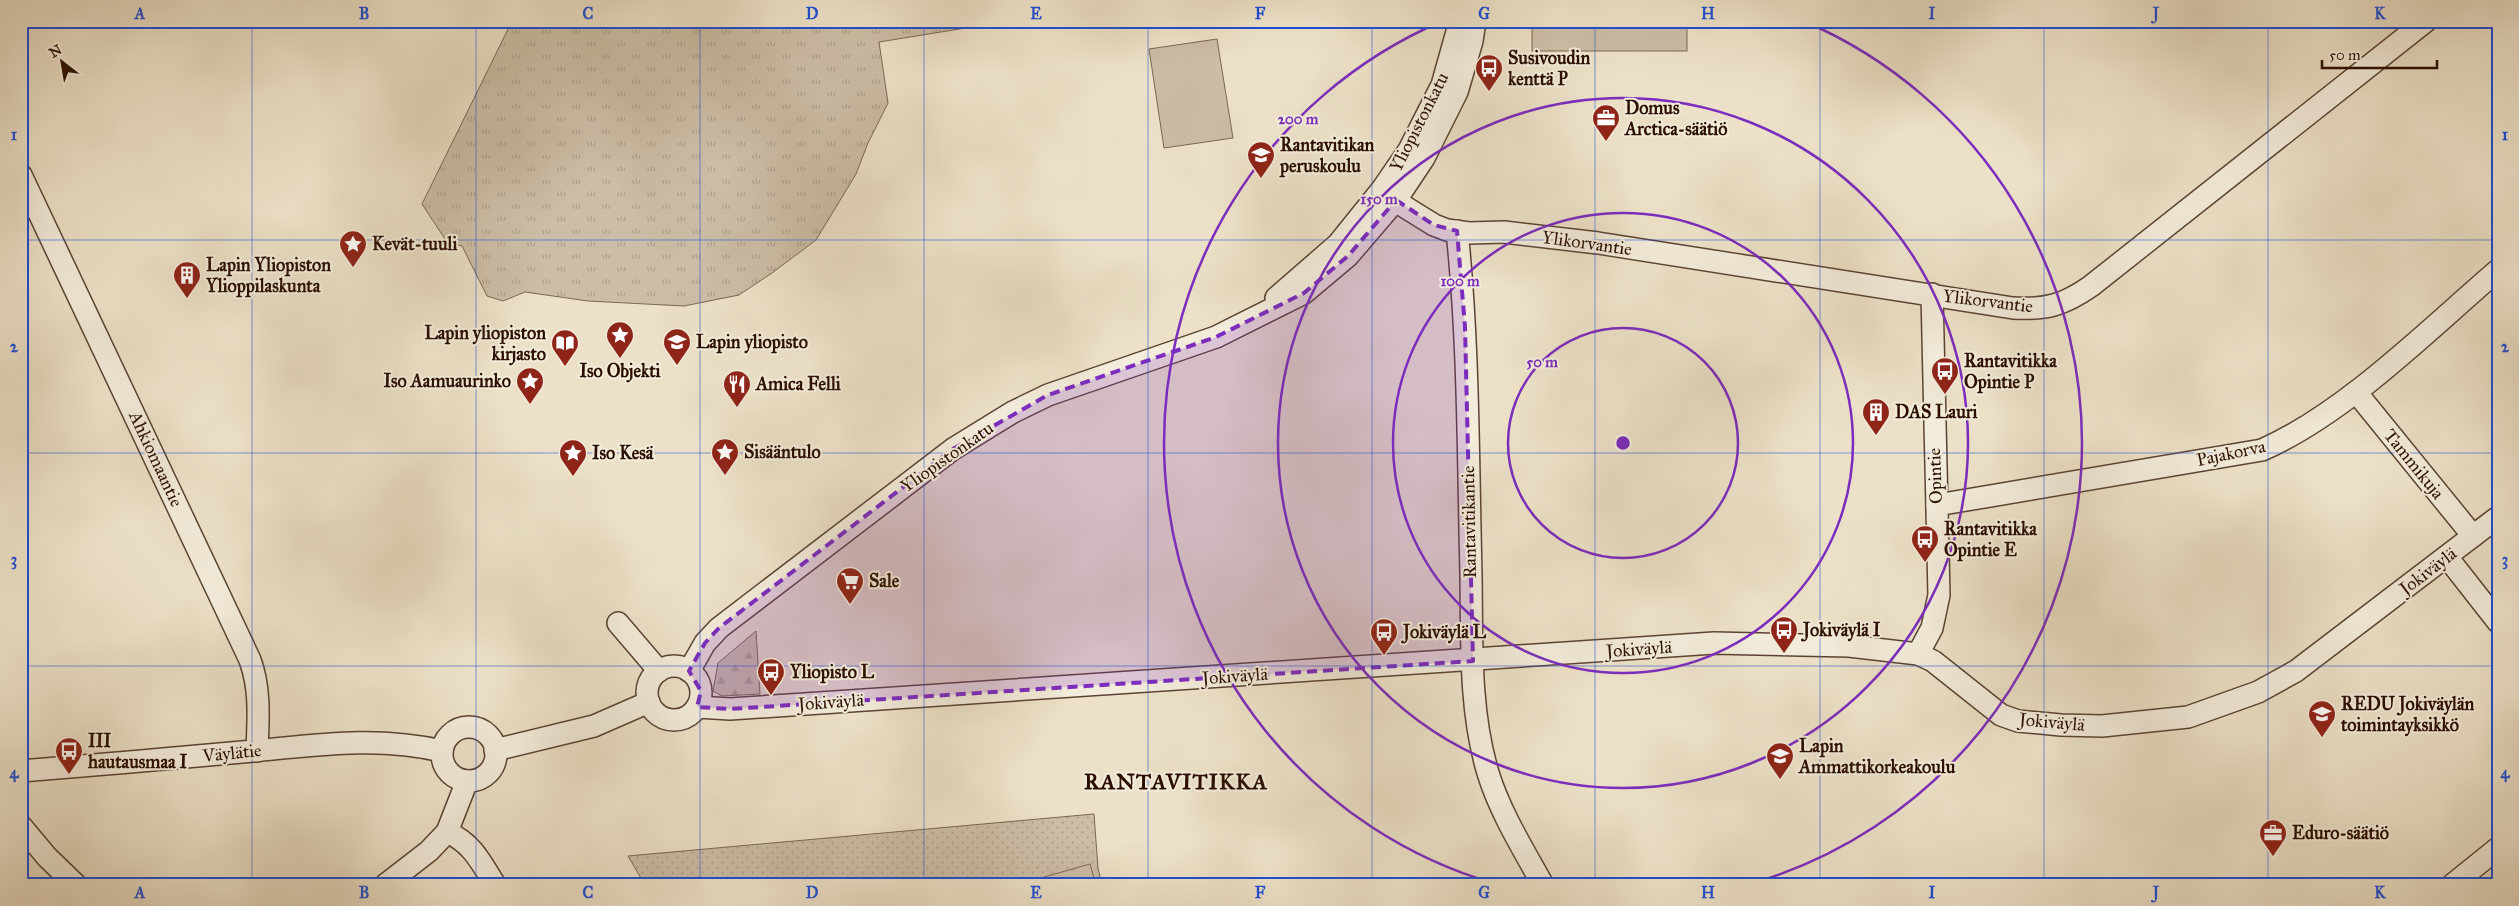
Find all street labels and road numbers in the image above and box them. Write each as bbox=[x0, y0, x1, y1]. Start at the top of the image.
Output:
street label: Yliopistonkatu bbox=[1385, 68, 1454, 175]
street label: Ylikorvantie bbox=[1541, 226, 1633, 260]
street label: Ylikorvantie bbox=[1942, 285, 2034, 317]
street label: Ahkiomaantie bbox=[124, 407, 188, 510]
street label: Yliopistonkatu bbox=[896, 417, 998, 497]
street label: Tammikuja bbox=[2379, 424, 2449, 504]
street label: Pajakorva bbox=[2194, 435, 2268, 471]
street label: Opintie bbox=[1923, 448, 1947, 504]
street label: Rantavitikantie bbox=[1457, 465, 1481, 579]
street label: Jokiväylä bbox=[2393, 542, 2462, 602]
street label: Jokiväylä bbox=[1603, 636, 1673, 663]
street label: Jokiväylä bbox=[1199, 663, 1269, 690]
street label: Jokiväylä bbox=[795, 689, 865, 716]
street label: Jokiväylä bbox=[2016, 708, 2086, 737]
street label: Väylätie bbox=[200, 739, 263, 767]

